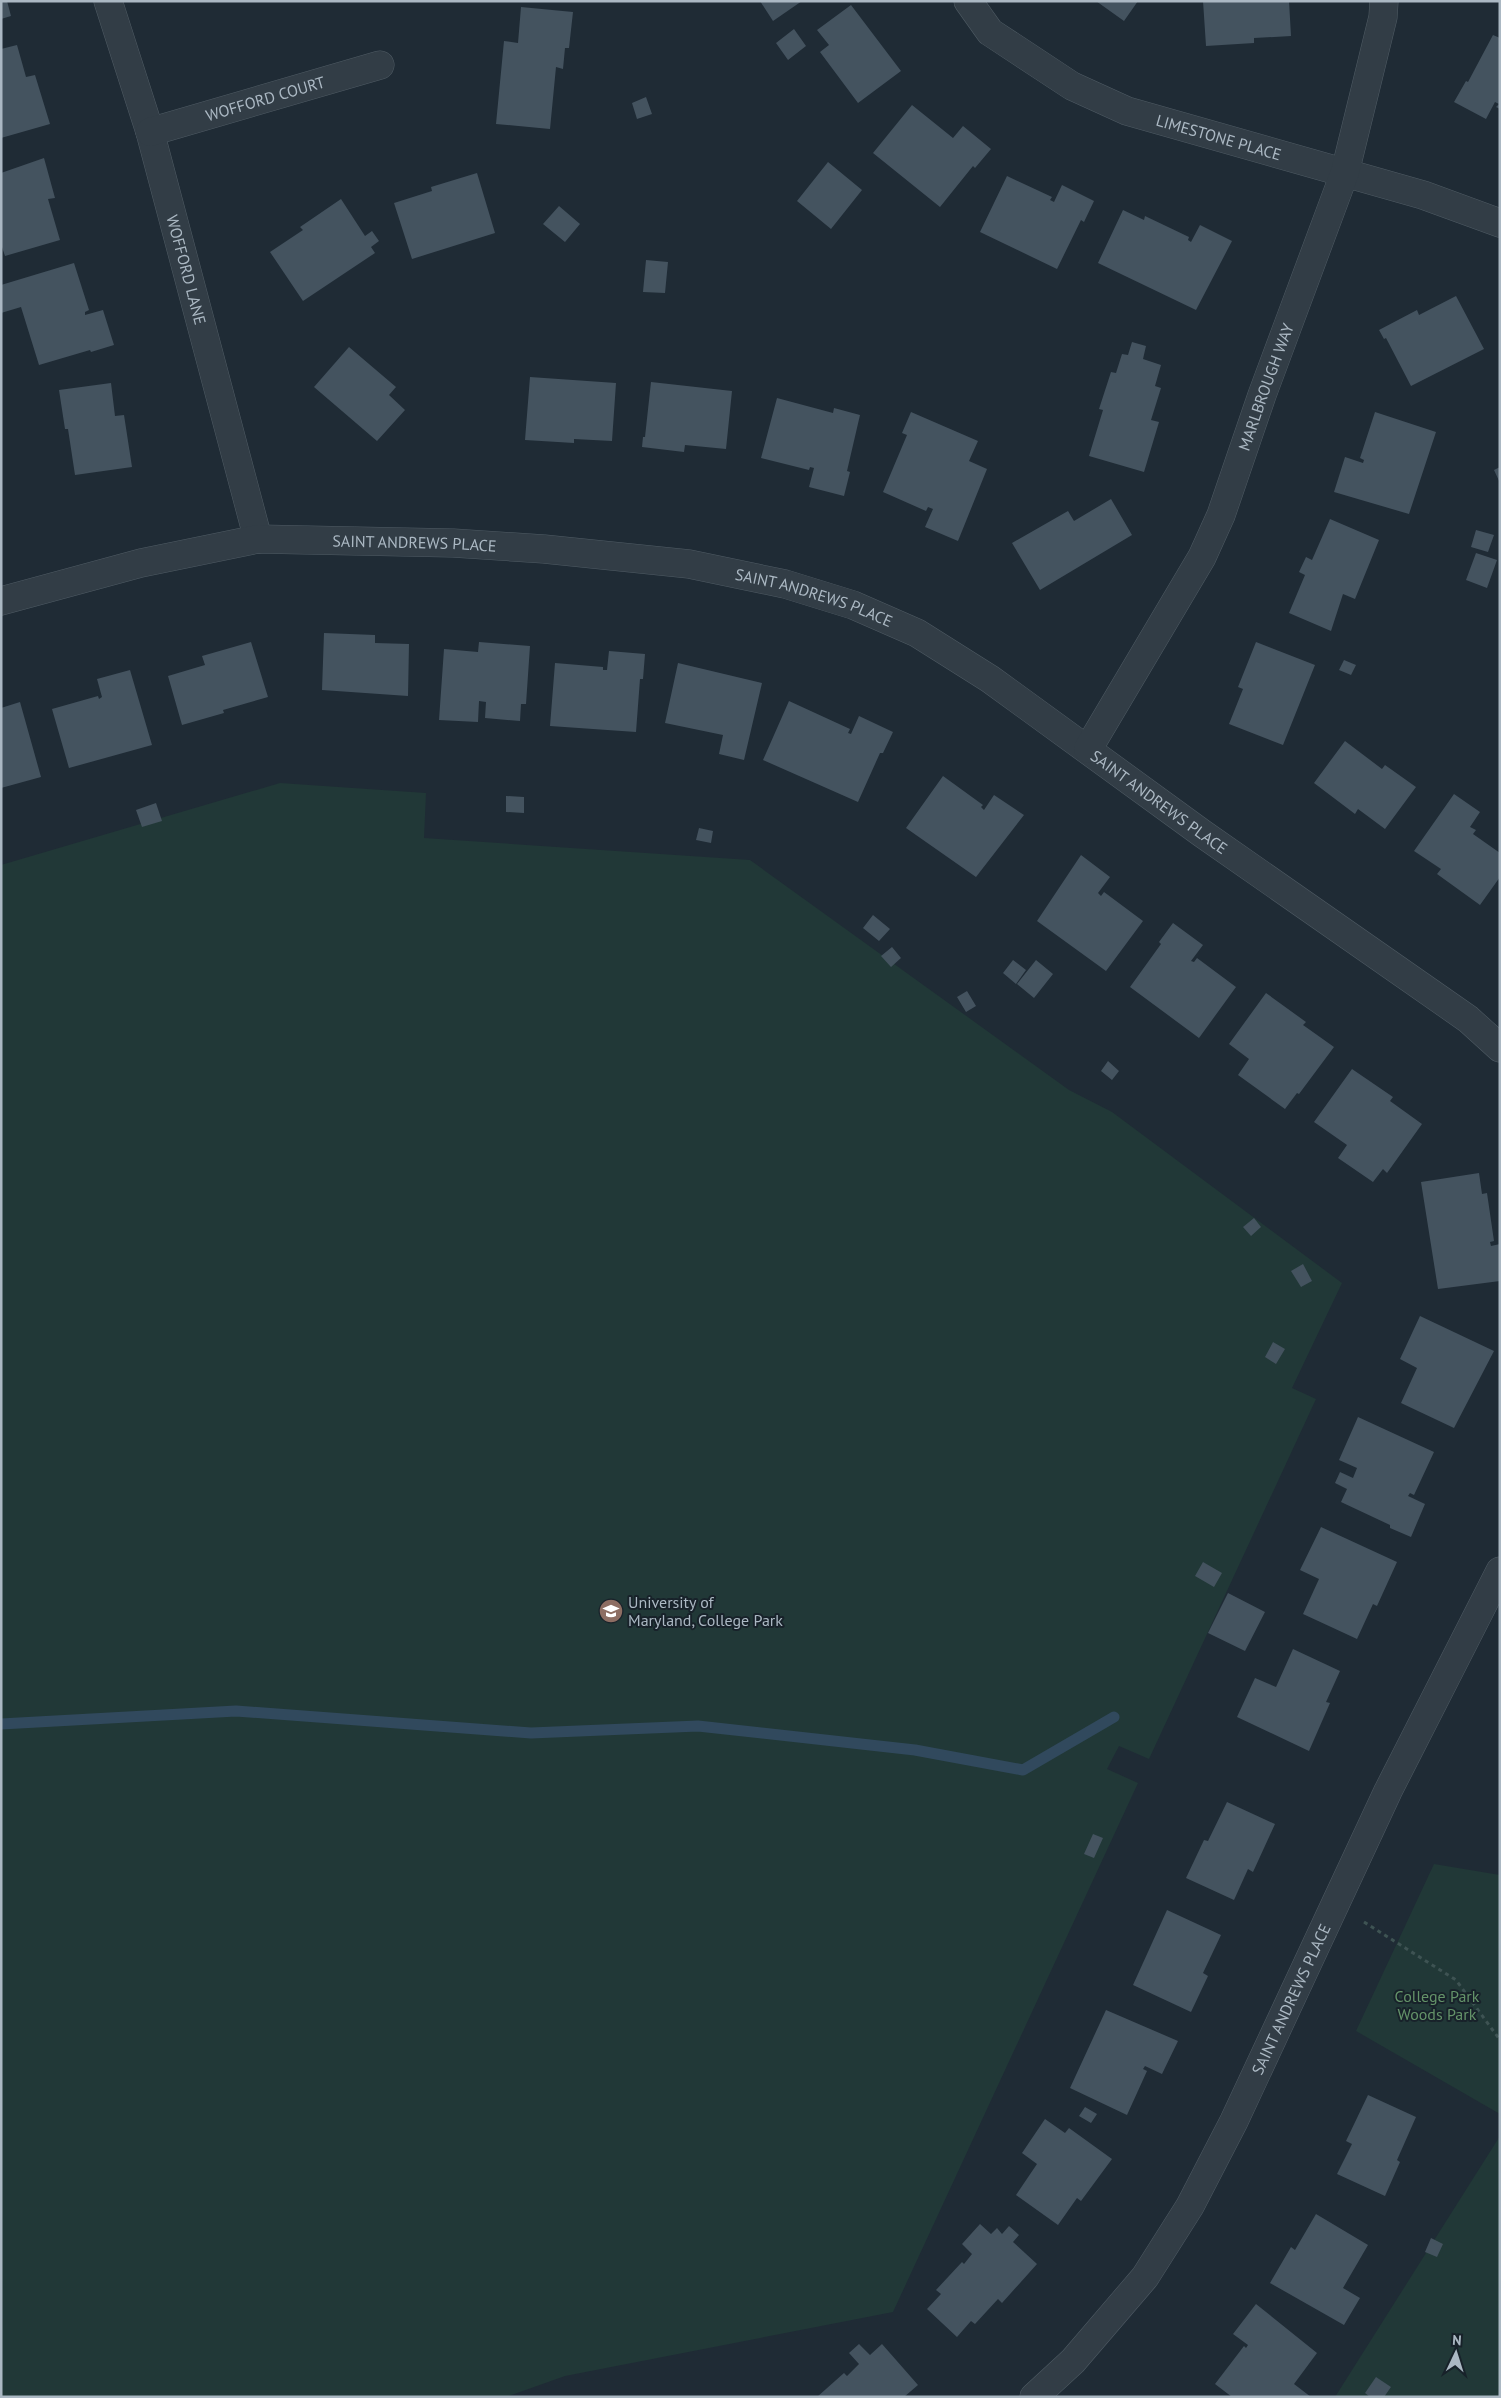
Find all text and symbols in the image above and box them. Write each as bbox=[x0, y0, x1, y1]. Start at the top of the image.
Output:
street label: WOFFORD COURT bbox=[203, 72, 327, 125]
street label: LIMESTONE PLACE bbox=[1154, 110, 1284, 164]
street label: WOFFORD LANE bbox=[162, 213, 211, 327]
street label: MARLBROUGH WAY bbox=[1234, 320, 1298, 453]
street label: SAINT ANDREWS PLACE bbox=[332, 531, 497, 556]
street label: SAINT ANDREWS PLACE bbox=[733, 564, 896, 631]
street label: SAINT ANDREWS PLACE bbox=[1087, 746, 1231, 858]
place label: University of Maryland, College Park bbox=[628, 1592, 783, 1630]
school or university icon: University of Maryland, College Park bbox=[598, 1598, 624, 1624]
street label: SAINT ANDREWS PLACE bbox=[1247, 1921, 1335, 2078]
park label: College Park Woods Park bbox=[1395, 1986, 1480, 2024]
north arrow bbox=[1431, 2328, 1481, 2378]
text: N bbox=[1452, 2331, 1462, 2349]

